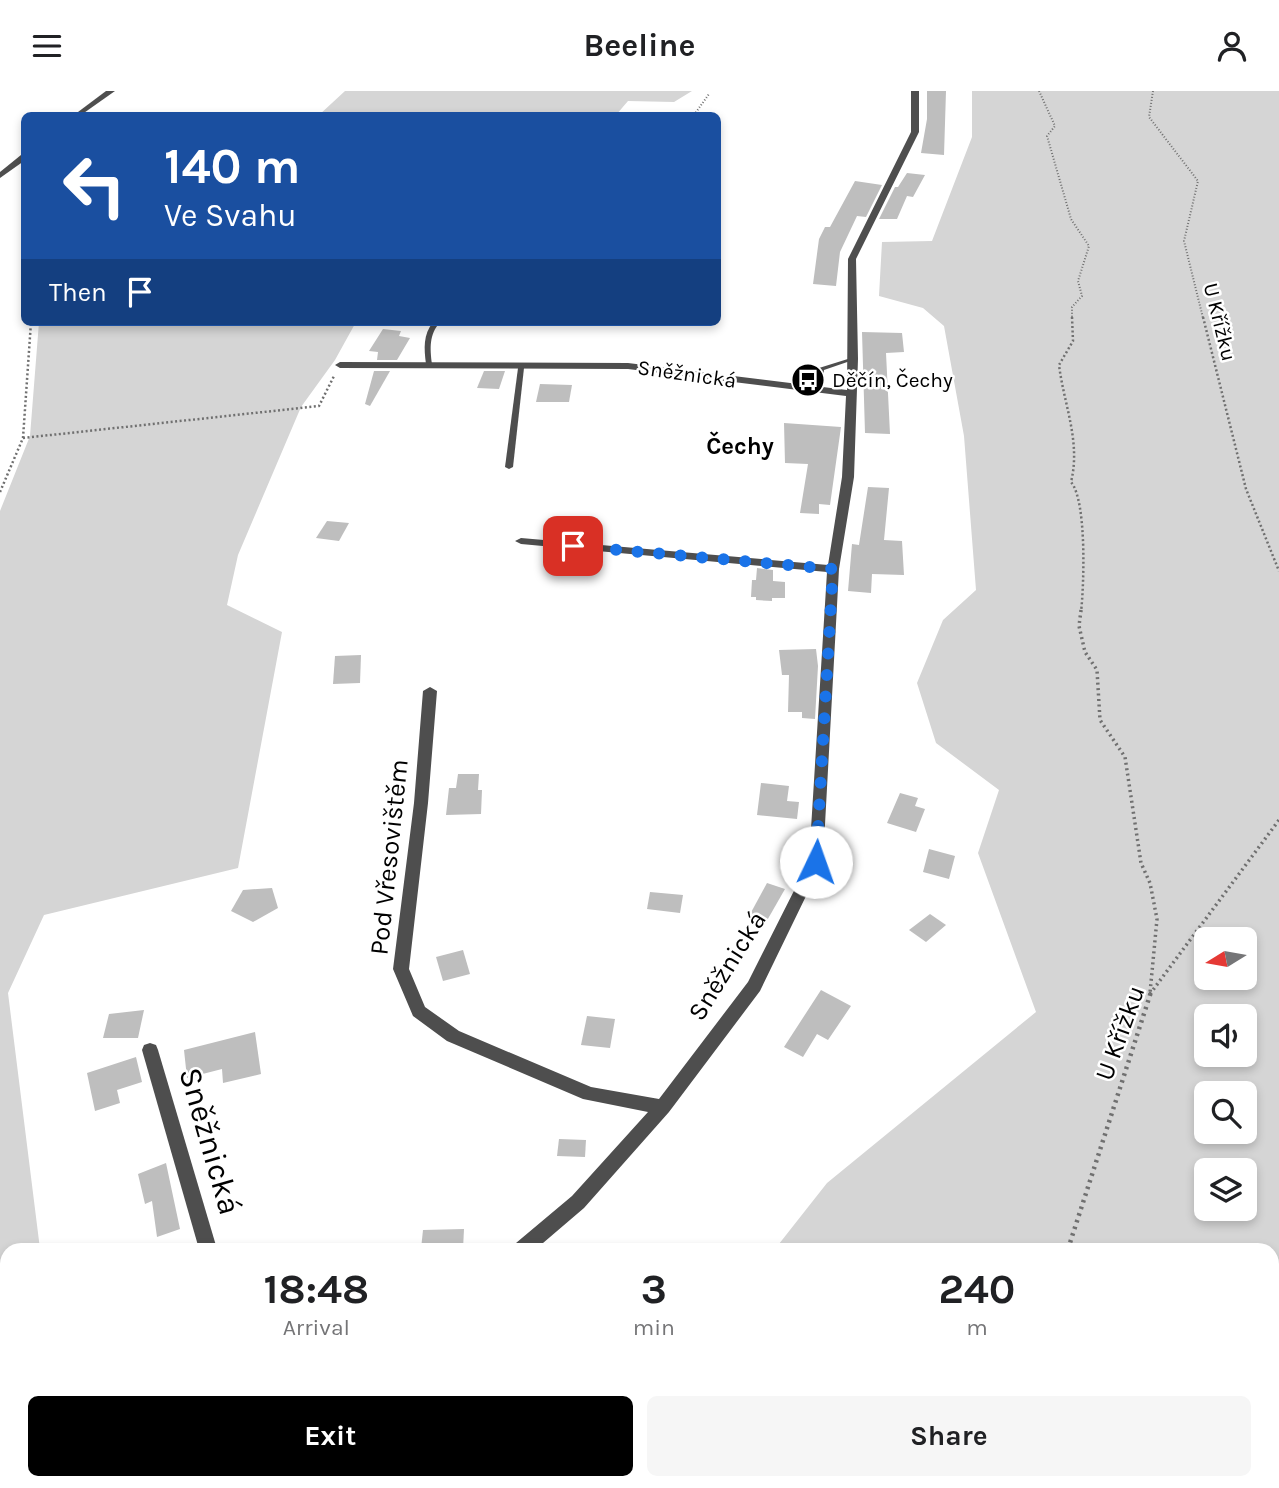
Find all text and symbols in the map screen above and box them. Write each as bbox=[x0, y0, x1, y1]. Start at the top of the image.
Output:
icon: menu bbox=[28, 27, 66, 65]
text: Beeline bbox=[584, 27, 695, 64]
icon: person bbox=[1213, 27, 1251, 65]
text: 140 m bbox=[164, 138, 301, 195]
icon: left bbox=[49, 140, 140, 231]
text: Ve Svahu bbox=[164, 197, 297, 234]
icon: arrive bbox=[121, 273, 159, 311]
text: Then bbox=[49, 277, 107, 308]
street label: U Křížku bbox=[1199, 280, 1241, 364]
street label: Sněžnická bbox=[636, 355, 738, 393]
bus stop icon: Děčín, Čechy bbox=[789, 361, 827, 399]
place label: Děčín, Čechy bbox=[832, 368, 953, 392]
district label: Čechy bbox=[706, 431, 774, 460]
pin bbox=[543, 516, 603, 576]
icon: arrive bbox=[554, 527, 592, 565]
street label: Pod Vřesovištěm bbox=[363, 757, 415, 957]
position arrow bbox=[779, 825, 853, 899]
street label: Sněžnická bbox=[681, 906, 773, 1026]
north arrow bbox=[1194, 927, 1256, 991]
map controls bbox=[1194, 927, 1257, 1221]
street label: U Křížku bbox=[1089, 981, 1151, 1085]
button: sound bbox=[1194, 1004, 1257, 1067]
street label: Sněžnická bbox=[171, 1063, 249, 1219]
button: search bbox=[1194, 1081, 1257, 1144]
button: layers bbox=[1194, 1158, 1257, 1221]
text: 18:48 bbox=[264, 1264, 369, 1314]
text: 3 bbox=[641, 1264, 667, 1314]
text: 240 bbox=[938, 1264, 1015, 1314]
text: Arrival bbox=[283, 1314, 350, 1341]
text: min bbox=[633, 1314, 675, 1341]
text: m bbox=[966, 1314, 988, 1341]
button: Exit bbox=[28, 1396, 633, 1476]
button: Share bbox=[647, 1396, 1251, 1476]

